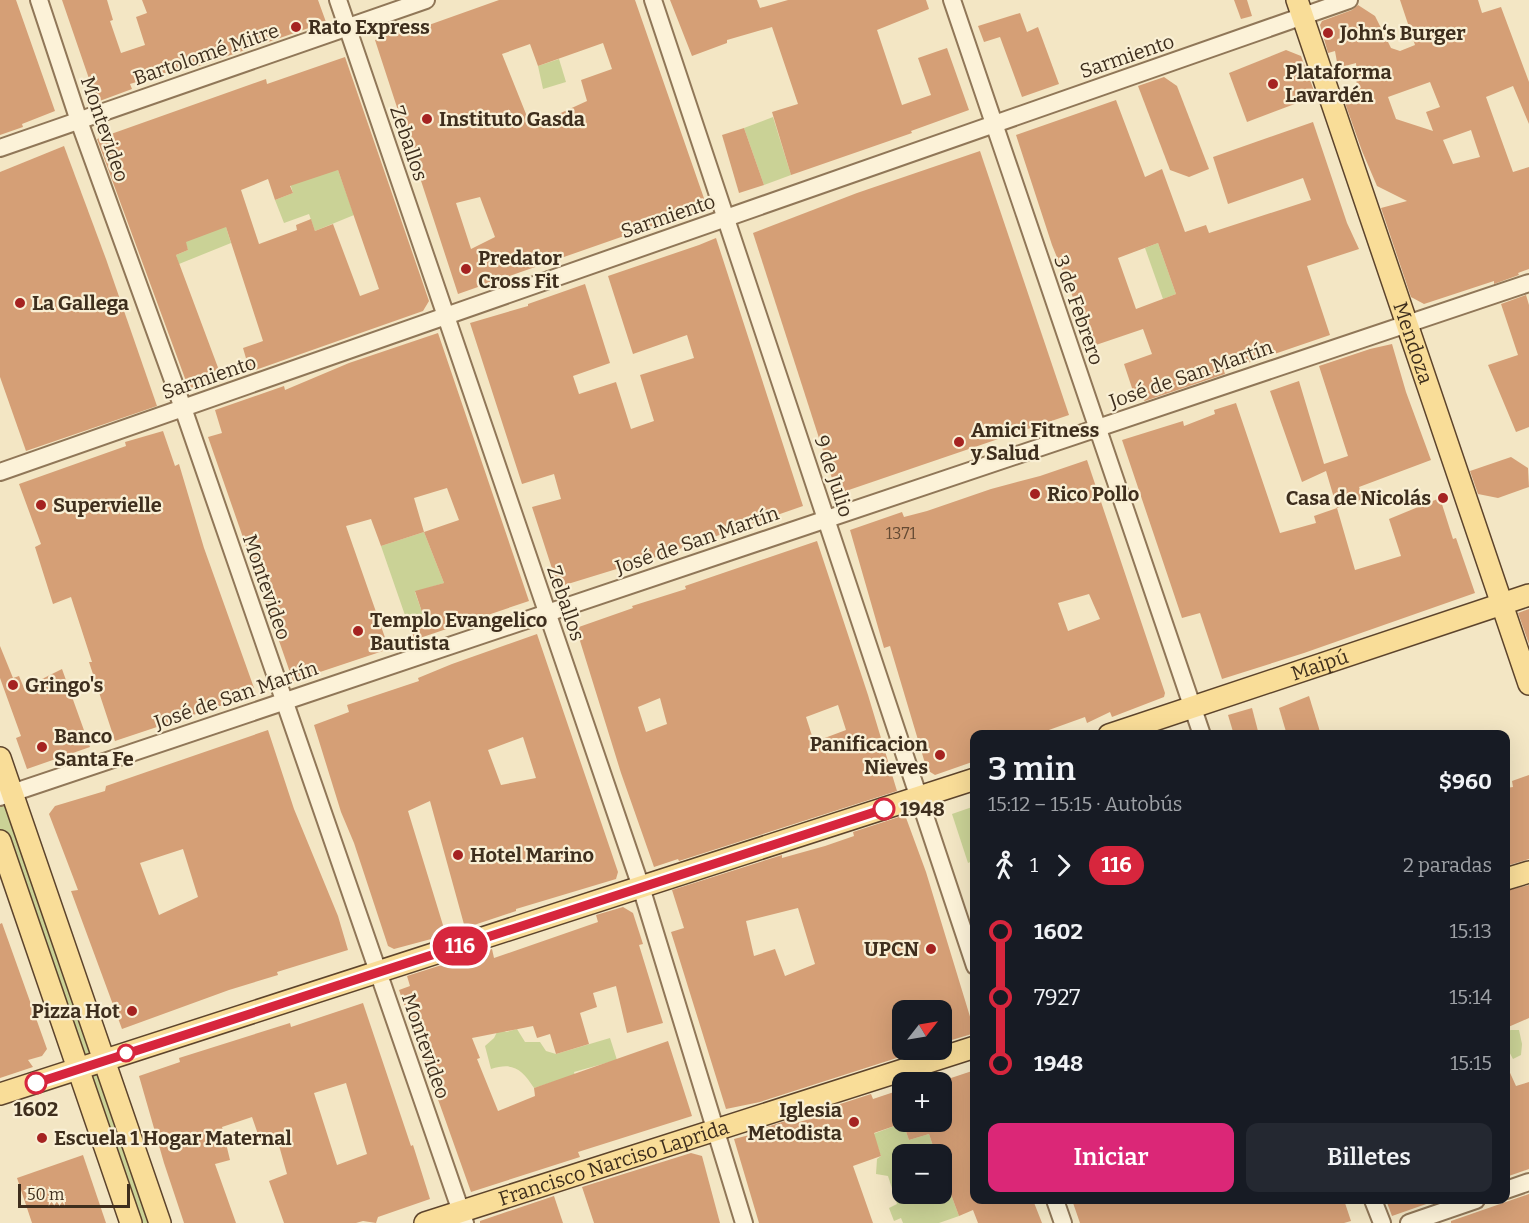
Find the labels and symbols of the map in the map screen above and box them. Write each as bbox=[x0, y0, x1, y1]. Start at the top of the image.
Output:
place label: Rato Express bbox=[308, 15, 430, 39]
street label: Bartolomé Mitre bbox=[130, 18, 282, 90]
marker: Rato Express bbox=[289, 20, 303, 34]
place label: John‘s Burger bbox=[1339, 21, 1466, 45]
marker: John‘s Burger bbox=[1321, 26, 1335, 40]
street label: Sarmiento bbox=[1077, 29, 1177, 83]
place label: Plataforma Lavardén bbox=[1285, 60, 1392, 107]
street label: Montevideo bbox=[76, 73, 134, 185]
marker: Plataforma Lavardén bbox=[1266, 77, 1280, 91]
street label: Zeballos bbox=[385, 102, 433, 184]
place label: Instituto Gasda bbox=[439, 107, 585, 131]
marker: Instituto Gasda bbox=[420, 112, 434, 126]
street label: Sarmiento bbox=[618, 189, 718, 243]
place label: Predator Cross Fit bbox=[478, 246, 562, 293]
street label: 3 de Febrero bbox=[1049, 252, 1109, 368]
marker: Predator Cross Fit bbox=[459, 262, 473, 276]
place label: La Gallega bbox=[32, 291, 129, 315]
marker: La Gallega bbox=[13, 296, 27, 310]
street label: Mendoza bbox=[1388, 299, 1438, 387]
street label: José de San Martín bbox=[1105, 335, 1276, 414]
street label: Sarmiento bbox=[159, 350, 259, 404]
place label: Amici Fitness y Salud bbox=[970, 418, 1100, 465]
street label: 9 de Julio bbox=[810, 432, 858, 520]
marker: Amici Fitness y Salud bbox=[952, 435, 966, 449]
place label: Rico Pollo bbox=[1047, 482, 1139, 506]
place label: Casa de Nicolás bbox=[1286, 486, 1431, 510]
marker: Rico Pollo bbox=[1028, 487, 1042, 501]
marker: Casa de Nicolás bbox=[1436, 491, 1450, 505]
place label: Supervielle bbox=[53, 493, 162, 517]
marker: Supervielle bbox=[34, 498, 48, 512]
street label: José de San Martín bbox=[611, 501, 782, 580]
house number: 1371 bbox=[886, 524, 917, 543]
street label: Montevideo bbox=[238, 531, 296, 643]
street label: Zeballos bbox=[542, 562, 590, 644]
place label: Templo Evangelico Bautista bbox=[370, 608, 547, 655]
marker: Templo Evangelico Bautista bbox=[351, 624, 365, 638]
street label: Maipú bbox=[1288, 644, 1351, 685]
street label: José de San Martín bbox=[150, 656, 321, 735]
place label: Gringo's bbox=[25, 673, 104, 697]
marker: Gringo's bbox=[6, 678, 20, 692]
place label: Banco Santa Fe bbox=[54, 724, 134, 771]
place label: Panificacion Nieves bbox=[810, 732, 928, 779]
marker: Banco Santa Fe bbox=[35, 740, 49, 754]
marker: Panificacion Nieves bbox=[933, 748, 947, 762]
place label: 1948 bbox=[900, 797, 945, 821]
marker: 1948 bbox=[873, 798, 895, 820]
place label: Hotel Marino bbox=[470, 843, 594, 867]
marker: Hotel Marino bbox=[451, 848, 465, 862]
line badge: 116 bbox=[426, 926, 494, 966]
place label: UPCN bbox=[864, 937, 919, 961]
marker: UPCN bbox=[924, 942, 938, 956]
street label: Montevideo bbox=[397, 990, 455, 1102]
place label: Pizza Hot bbox=[32, 999, 120, 1023]
north arrow bbox=[892, 1000, 952, 1060]
marker: Pizza Hot bbox=[125, 1004, 139, 1018]
unlabelled marker bbox=[117, 1044, 135, 1062]
marker: 1602 bbox=[25, 1072, 47, 1094]
place label: 1602 bbox=[14, 1097, 58, 1121]
place label: Iglesia Metodista bbox=[747, 1098, 842, 1145]
street label: Francisco Narciso Laprida bbox=[495, 1115, 732, 1211]
marker: Iglesia Metodista bbox=[847, 1115, 861, 1129]
place label: Escuela 1 Hogar Maternal bbox=[54, 1126, 292, 1150]
marker: Escuela 1 Hogar Maternal bbox=[35, 1131, 49, 1145]
scale bar bbox=[18, 1181, 130, 1208]

